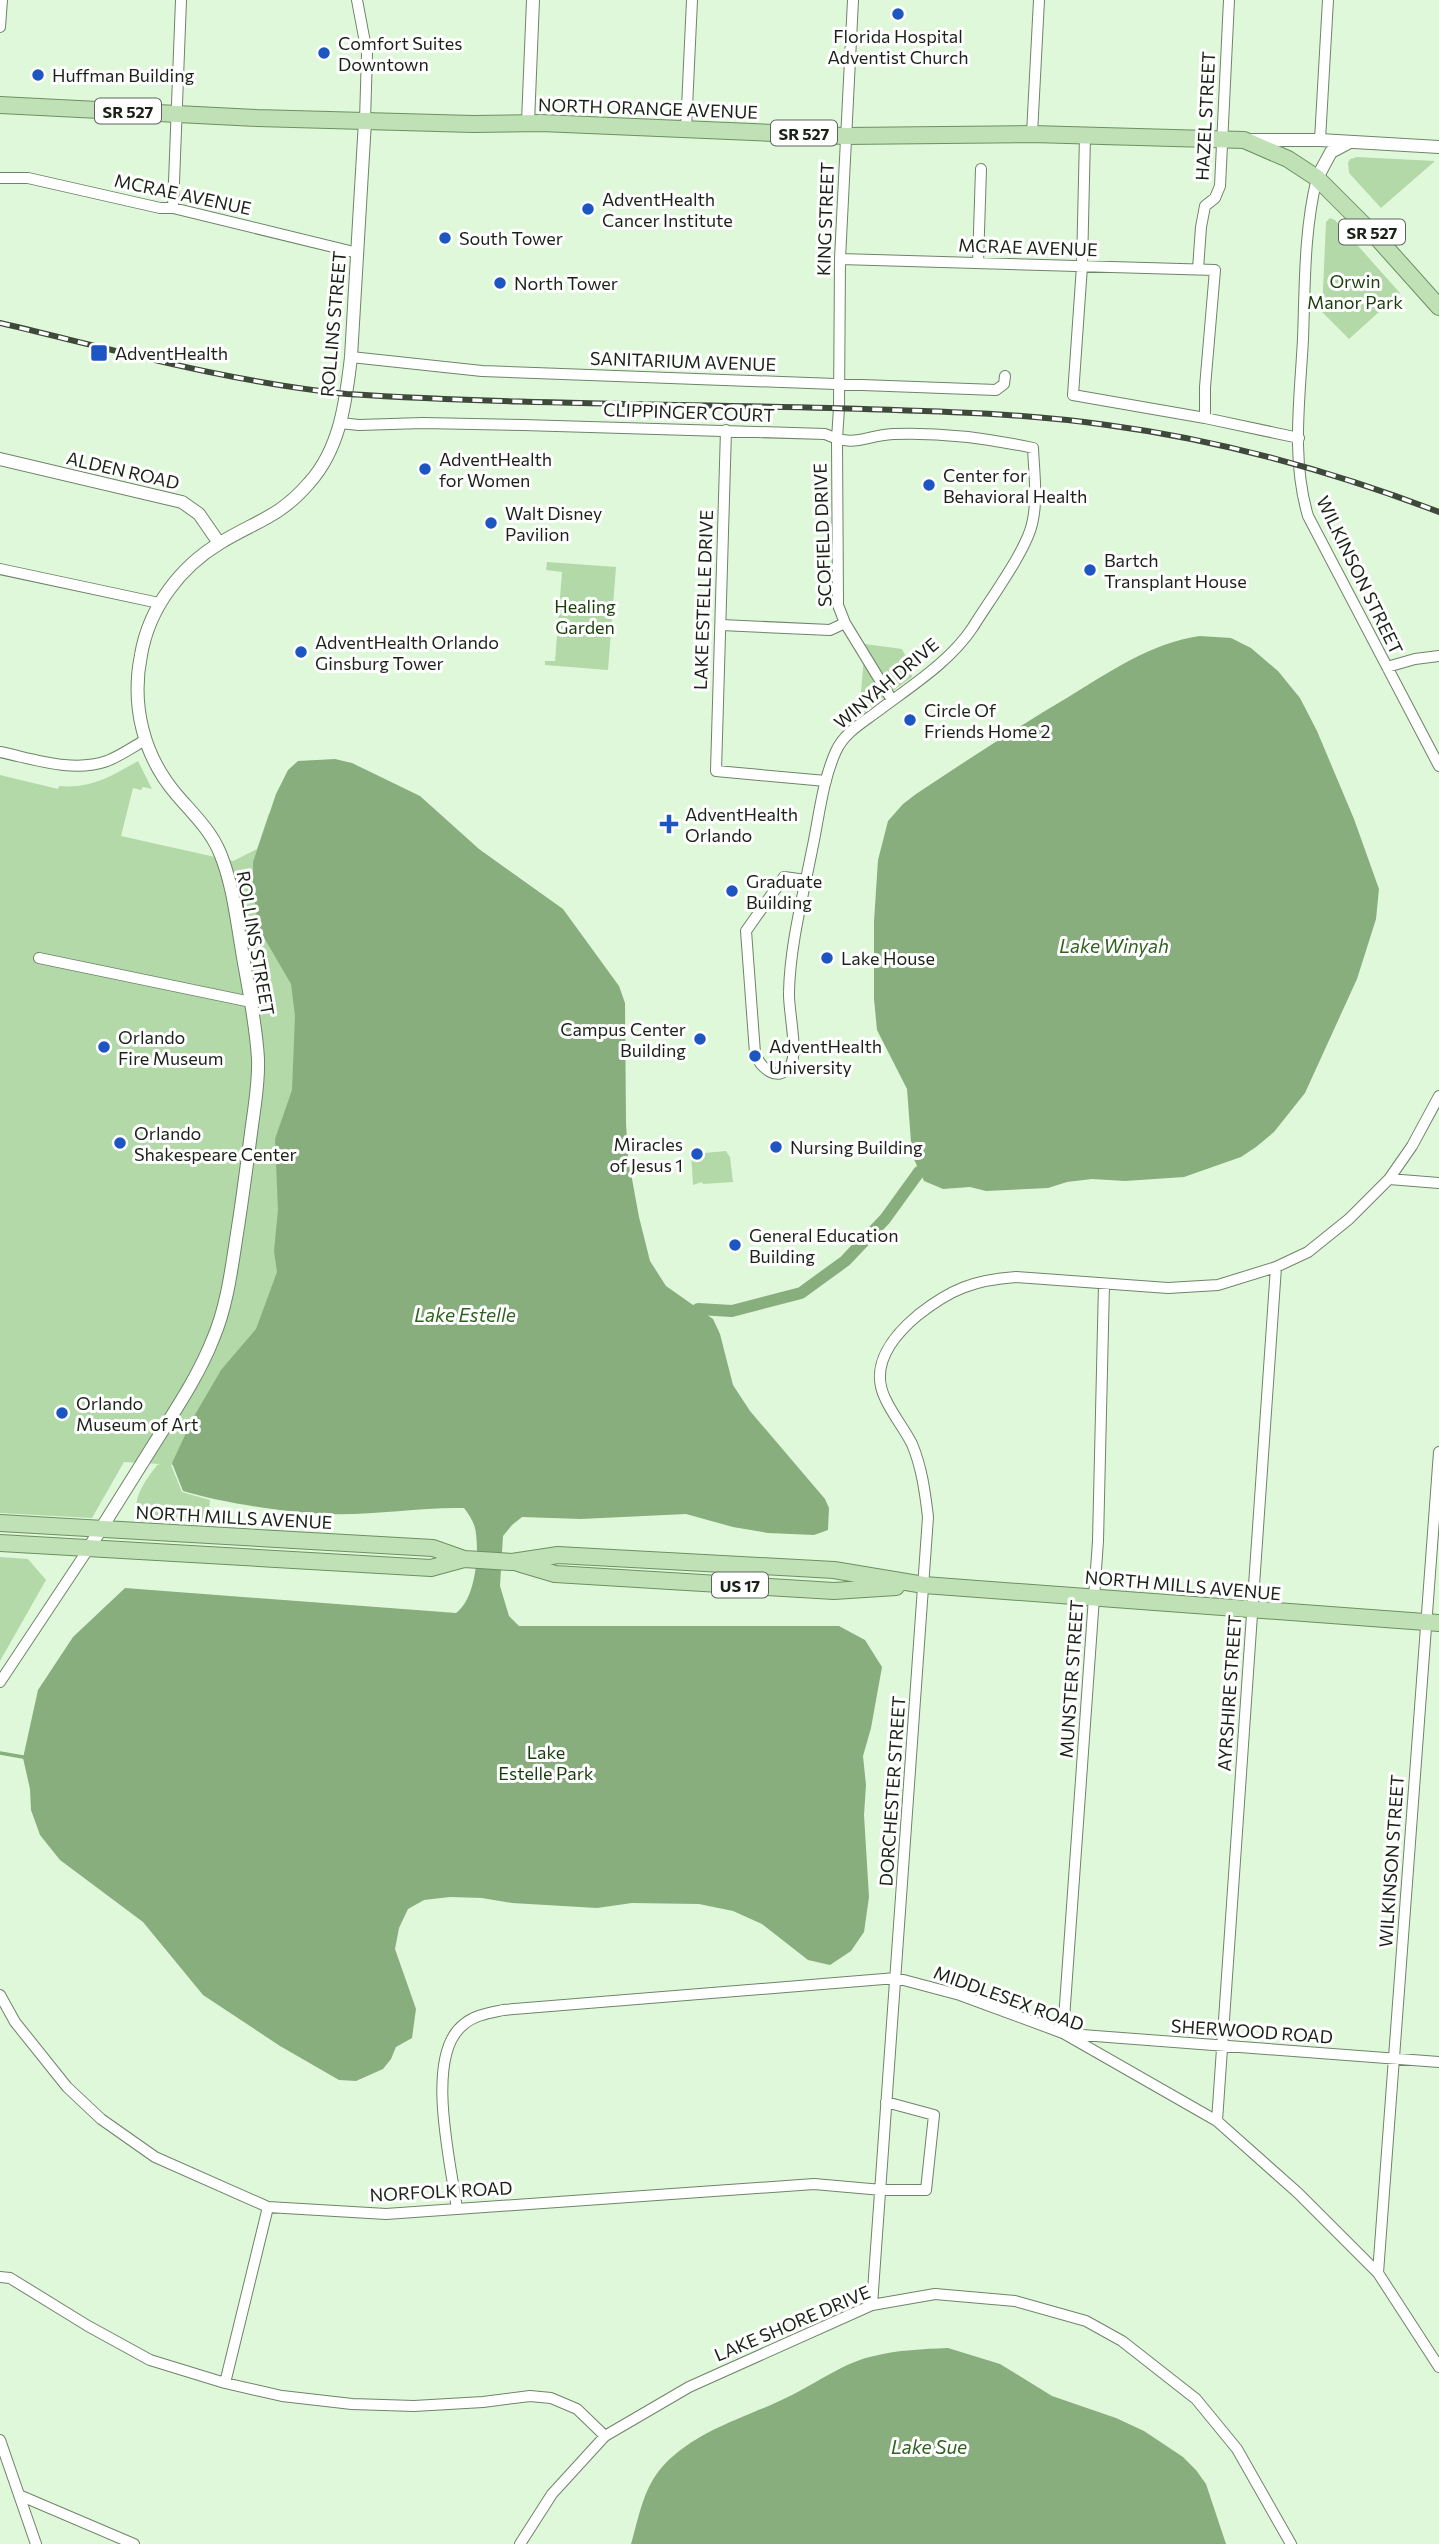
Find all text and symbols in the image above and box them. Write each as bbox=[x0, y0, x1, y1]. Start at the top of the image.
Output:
marker: Florida Hospital Adventist Church bbox=[890, 6, 906, 22]
place label: Florida Hospital Adventist Church bbox=[828, 25, 968, 68]
place label: Comfort Suites Downtown bbox=[338, 32, 462, 75]
marker: Comfort Suites Downtown bbox=[316, 45, 332, 61]
street label: HAZEL STREET bbox=[1191, 51, 1219, 181]
place label: Huffman Building bbox=[52, 64, 194, 86]
marker: Huffman Building bbox=[30, 67, 46, 83]
street label: NORTH ORANGE AVENUE bbox=[538, 93, 758, 123]
road number: SR 527 bbox=[95, 99, 161, 124]
road number: SR 527 bbox=[771, 120, 837, 146]
street label: KING STREET bbox=[812, 162, 838, 276]
street label: MCRAE AVENUE bbox=[113, 169, 253, 219]
place label: AdventHealth Cancer Institute bbox=[602, 188, 733, 231]
marker: AdventHealth Cancer Institute bbox=[580, 201, 596, 217]
road number: SR 527 bbox=[1339, 220, 1405, 244]
place label: South Tower bbox=[459, 227, 563, 249]
marker: South Tower bbox=[437, 230, 453, 246]
street label: MCRAE AVENUE bbox=[958, 234, 1098, 260]
street label: ROLLINS STREET bbox=[316, 250, 350, 398]
park label: Orwin Manor Park bbox=[1307, 270, 1403, 313]
place label: North Tower bbox=[514, 272, 618, 294]
marker: North Tower bbox=[492, 275, 508, 291]
place label: AdventHealth bbox=[115, 342, 228, 364]
marker: AdventHealth bbox=[89, 343, 109, 363]
street label: SANITARIUM AVENUE bbox=[590, 347, 776, 375]
street label: CLIPPINGER COURT bbox=[603, 398, 775, 426]
street label: ALDEN ROAD bbox=[64, 446, 182, 494]
place label: AdventHealth for Women bbox=[439, 448, 552, 491]
marker: AdventHealth for Women bbox=[417, 461, 433, 477]
street label: SCOFIELD DRIVE bbox=[808, 463, 836, 607]
place label: Center for Behavioral Health bbox=[943, 464, 1087, 507]
marker: Center for Behavioral Health bbox=[921, 477, 937, 493]
street label: WILKINSON STREET bbox=[1312, 492, 1408, 658]
place label: Walt Disney Pavilion bbox=[505, 502, 602, 545]
street label: LAKE ESTELLE DRIVE bbox=[689, 510, 717, 690]
marker: Walt Disney Pavilion bbox=[483, 515, 499, 531]
place label: Bartch Transplant House bbox=[1104, 549, 1247, 592]
marker: Bartch Transplant House bbox=[1082, 562, 1098, 578]
park label: Healing Garden bbox=[554, 595, 616, 638]
place label: AdventHealth Orlando Ginsburg Tower bbox=[315, 631, 499, 674]
street label: WINYAH DRIVE bbox=[829, 633, 943, 733]
marker: AdventHealth Orlando Ginsburg Tower bbox=[293, 644, 309, 660]
place label: Circle Of Friends Home 2 bbox=[924, 699, 1051, 742]
marker: Circle Of Friends Home 2 bbox=[902, 712, 918, 728]
place label: AdventHealth Orlando bbox=[685, 803, 798, 846]
marker: AdventHealth Orlando bbox=[659, 814, 679, 834]
street label: ROLLINS STREET bbox=[232, 869, 280, 1017]
place label: Graduate Building bbox=[746, 870, 822, 913]
marker: Graduate Building bbox=[724, 883, 740, 899]
water label: Lake Winyah bbox=[1059, 934, 1169, 957]
place label: Lake House bbox=[841, 947, 935, 969]
marker: Lake House bbox=[819, 950, 835, 966]
place label: Campus Center Building bbox=[560, 1018, 686, 1061]
place label: Orlando Fire Museum bbox=[118, 1026, 223, 1069]
marker: Campus Center Building bbox=[692, 1031, 708, 1047]
place label: AdventHealth University bbox=[769, 1035, 882, 1078]
marker: Orlando Fire Museum bbox=[96, 1039, 112, 1055]
marker: AdventHealth University bbox=[747, 1048, 763, 1064]
place label: Orlando Shakespeare Center bbox=[134, 1122, 297, 1165]
place label: Miracles of Jesus 1 bbox=[610, 1133, 683, 1176]
marker: Orlando Shakespeare Center bbox=[112, 1135, 128, 1151]
place label: Nursing Building bbox=[790, 1136, 923, 1158]
marker: Nursing Building bbox=[768, 1139, 784, 1155]
marker: Miracles of Jesus 1 bbox=[689, 1146, 705, 1162]
place label: General Education Building bbox=[749, 1224, 898, 1267]
marker: General Education Building bbox=[727, 1237, 743, 1253]
water label: Lake Estelle bbox=[414, 1303, 516, 1326]
place label: Orlando Museum of Art bbox=[76, 1392, 198, 1435]
marker: Orlando Museum of Art bbox=[54, 1405, 70, 1421]
street label: NORTH MILLS AVENUE bbox=[135, 1501, 333, 1533]
street label: NORTH MILLS AVENUE bbox=[1084, 1565, 1282, 1605]
road number: US 17 bbox=[712, 1572, 768, 1597]
street label: MUNSTER STREET bbox=[1054, 1599, 1088, 1759]
street label: AYRSHIRE STREET bbox=[1213, 1614, 1245, 1772]
street label: DORCHESTER STREET bbox=[874, 1695, 910, 1887]
park label: Lake Estelle Park bbox=[498, 1741, 594, 1784]
street label: WILKINSON STREET bbox=[1374, 1774, 1408, 1948]
street label: MIDDLESEX ROAD bbox=[931, 1961, 1087, 2035]
street label: SHERWOOD ROAD bbox=[1170, 2014, 1334, 2048]
street label: NORFOLK ROAD bbox=[369, 2176, 513, 2206]
street label: LAKE SHORE DRIVE bbox=[711, 2280, 873, 2366]
water label: Lake Sue bbox=[891, 2435, 967, 2458]

